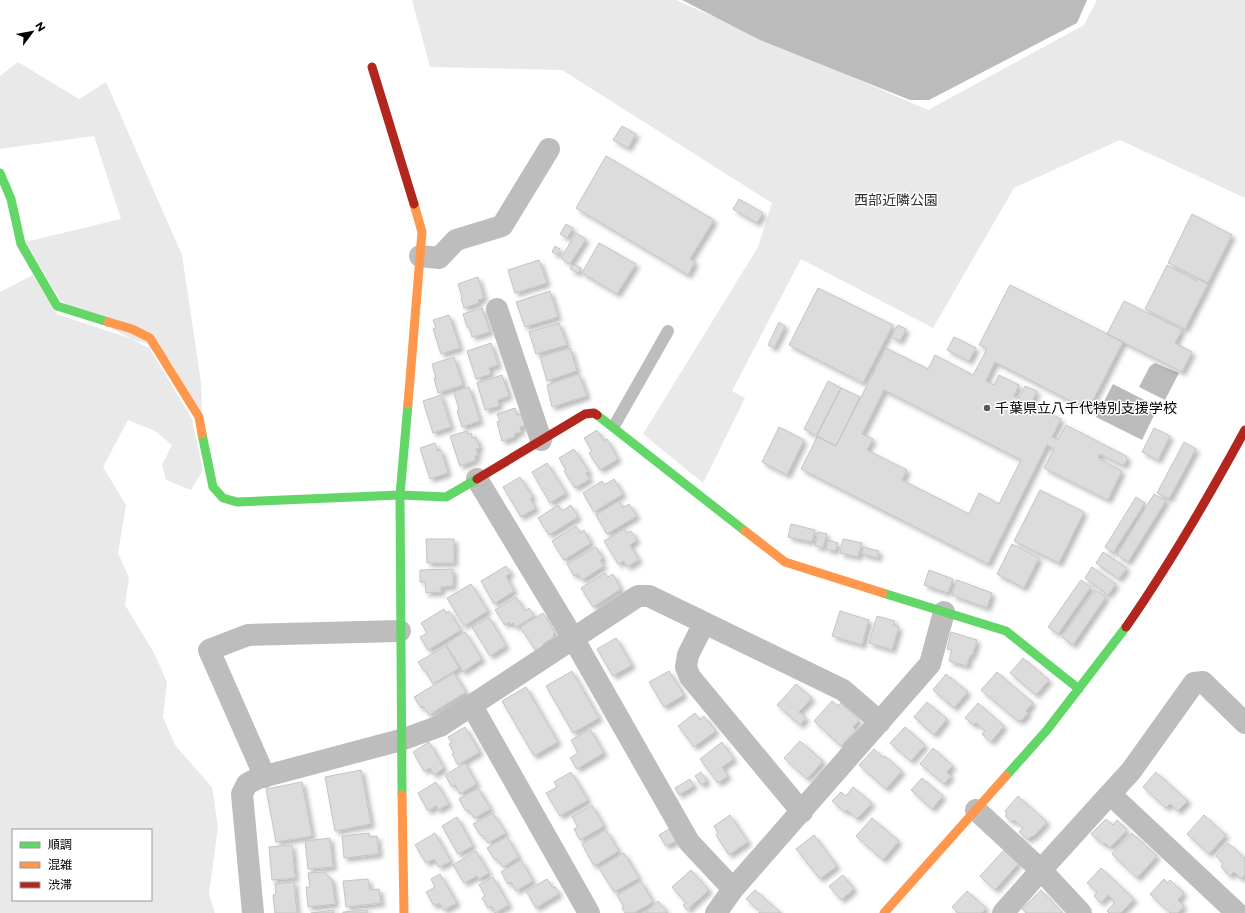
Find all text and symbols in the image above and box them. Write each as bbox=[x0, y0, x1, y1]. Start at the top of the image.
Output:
north arrow bbox=[12, 12, 52, 52]
text: N bbox=[32, 19, 49, 34]
park label: 西部近隣公園 bbox=[854, 191, 938, 209]
place label: 千葉県立八千代特別支援学校 bbox=[995, 399, 1177, 417]
marker: 千葉県立八千代特別支援学校 bbox=[982, 403, 992, 413]
legend bbox=[12, 829, 152, 901]
text: 順調 bbox=[48, 837, 72, 852]
text: 混雑 bbox=[48, 857, 72, 872]
text: 渋滞 bbox=[48, 877, 72, 892]

